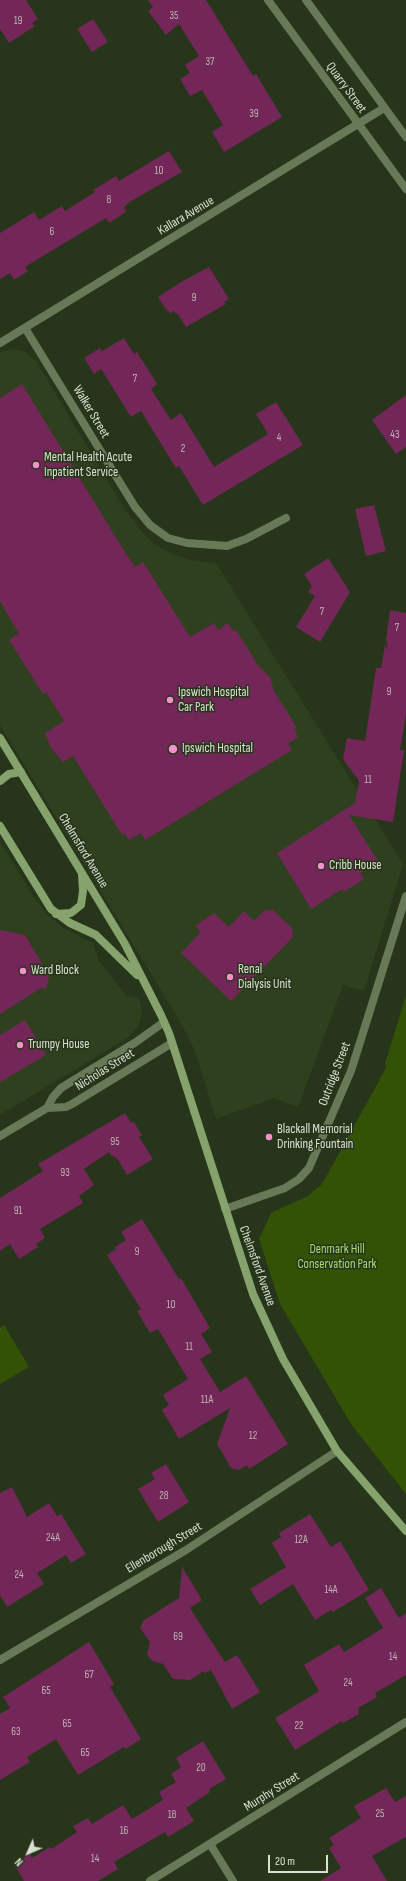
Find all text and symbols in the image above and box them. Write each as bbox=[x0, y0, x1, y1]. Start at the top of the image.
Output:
house number: 35 bbox=[169, 9, 179, 23]
house number: 19 bbox=[14, 14, 22, 28]
house number: 37 bbox=[205, 55, 215, 69]
street label: Quarry Street bbox=[322, 60, 370, 116]
house number: 39 bbox=[249, 107, 259, 121]
house number: 10 bbox=[155, 164, 163, 178]
house number: 8 bbox=[107, 193, 111, 207]
street label: Kallara Avenue bbox=[155, 193, 217, 239]
house number: 6 bbox=[50, 225, 54, 239]
house number: 9 bbox=[192, 291, 196, 305]
house number: 7 bbox=[133, 372, 137, 386]
street label: Walker Street bbox=[69, 383, 113, 441]
house number: 43 bbox=[390, 428, 400, 442]
house number: 4 bbox=[277, 431, 281, 445]
house number: 2 bbox=[181, 442, 185, 456]
place label: Mental Health Acute Inpatient Service bbox=[44, 450, 132, 481]
marker: Mental Health Acute Inpatient Service bbox=[31, 460, 41, 470]
house number: 7 bbox=[320, 605, 324, 619]
house number: 7 bbox=[395, 621, 399, 635]
place label: Ipswich Hospital Car Park bbox=[178, 685, 249, 716]
house number: 9 bbox=[387, 685, 391, 699]
marker: Ipswich Hospital Car Park bbox=[165, 695, 175, 705]
place label: Ipswich Hospital bbox=[182, 741, 253, 757]
marker: Ipswich Hospital bbox=[167, 743, 179, 755]
house number: 11 bbox=[364, 773, 372, 787]
street label: Chelmsford Avenue bbox=[55, 811, 111, 891]
place label: Cribb House bbox=[329, 858, 382, 874]
marker: Cribb House bbox=[316, 861, 326, 871]
place label: Renal Dialysis Unit bbox=[238, 962, 291, 993]
place label: Ward Block bbox=[31, 963, 79, 979]
marker: Ward Block bbox=[18, 966, 28, 976]
marker: Renal Dialysis Unit bbox=[225, 972, 235, 982]
place label: Trumpy House bbox=[28, 1037, 90, 1053]
marker: Trumpy House bbox=[15, 1040, 25, 1050]
street label: Outridge Street bbox=[316, 1040, 354, 1108]
street label: Nicholas Street bbox=[73, 1046, 137, 1094]
place label: Blackall Memorial Drinking Fountain bbox=[277, 1122, 353, 1153]
marker: Blackall Memorial Drinking Fountain bbox=[264, 1132, 274, 1142]
house number: 95 bbox=[110, 1135, 120, 1149]
house number: 93 bbox=[60, 1166, 70, 1180]
house number: 91 bbox=[14, 1204, 22, 1218]
street label: Chelmsford Avenue bbox=[235, 1224, 279, 1308]
park label: Denmark Hill Conservation Park bbox=[297, 1242, 377, 1273]
house number: 9 bbox=[135, 1245, 139, 1259]
house number: 10 bbox=[167, 1298, 175, 1312]
house number: 11 bbox=[185, 1340, 193, 1354]
house number: 11A bbox=[201, 1393, 213, 1407]
house number: 12 bbox=[249, 1429, 257, 1443]
house number: 28 bbox=[159, 1489, 169, 1503]
street label: Ellenborough Street bbox=[123, 1519, 205, 1577]
house number: 24A bbox=[46, 1531, 60, 1545]
house number: 12A bbox=[294, 1533, 308, 1547]
house number: 24 bbox=[14, 1568, 24, 1582]
house number: 14A bbox=[324, 1583, 338, 1597]
house number: 69 bbox=[173, 1630, 183, 1644]
house number: 14 bbox=[389, 1650, 397, 1664]
house number: 67 bbox=[84, 1668, 94, 1682]
house number: 24 bbox=[343, 1676, 353, 1690]
house number: 65 bbox=[41, 1684, 51, 1698]
house number: 65 bbox=[62, 1717, 72, 1731]
house number: 22 bbox=[294, 1719, 304, 1733]
house number: 63 bbox=[11, 1725, 21, 1739]
house number: 65 bbox=[80, 1746, 90, 1760]
house number: 20 bbox=[196, 1761, 206, 1775]
street label: Murphy Street bbox=[241, 1769, 303, 1815]
house number: 25 bbox=[376, 1807, 384, 1821]
house number: 18 bbox=[168, 1808, 176, 1822]
house number: 16 bbox=[120, 1824, 128, 1838]
north arrow bbox=[8, 1833, 48, 1873]
scale bar bbox=[270, 1847, 330, 1873]
house number: 14 bbox=[91, 1852, 99, 1866]
text: 20 m bbox=[275, 1854, 295, 1869]
text: N bbox=[12, 1855, 26, 1869]

